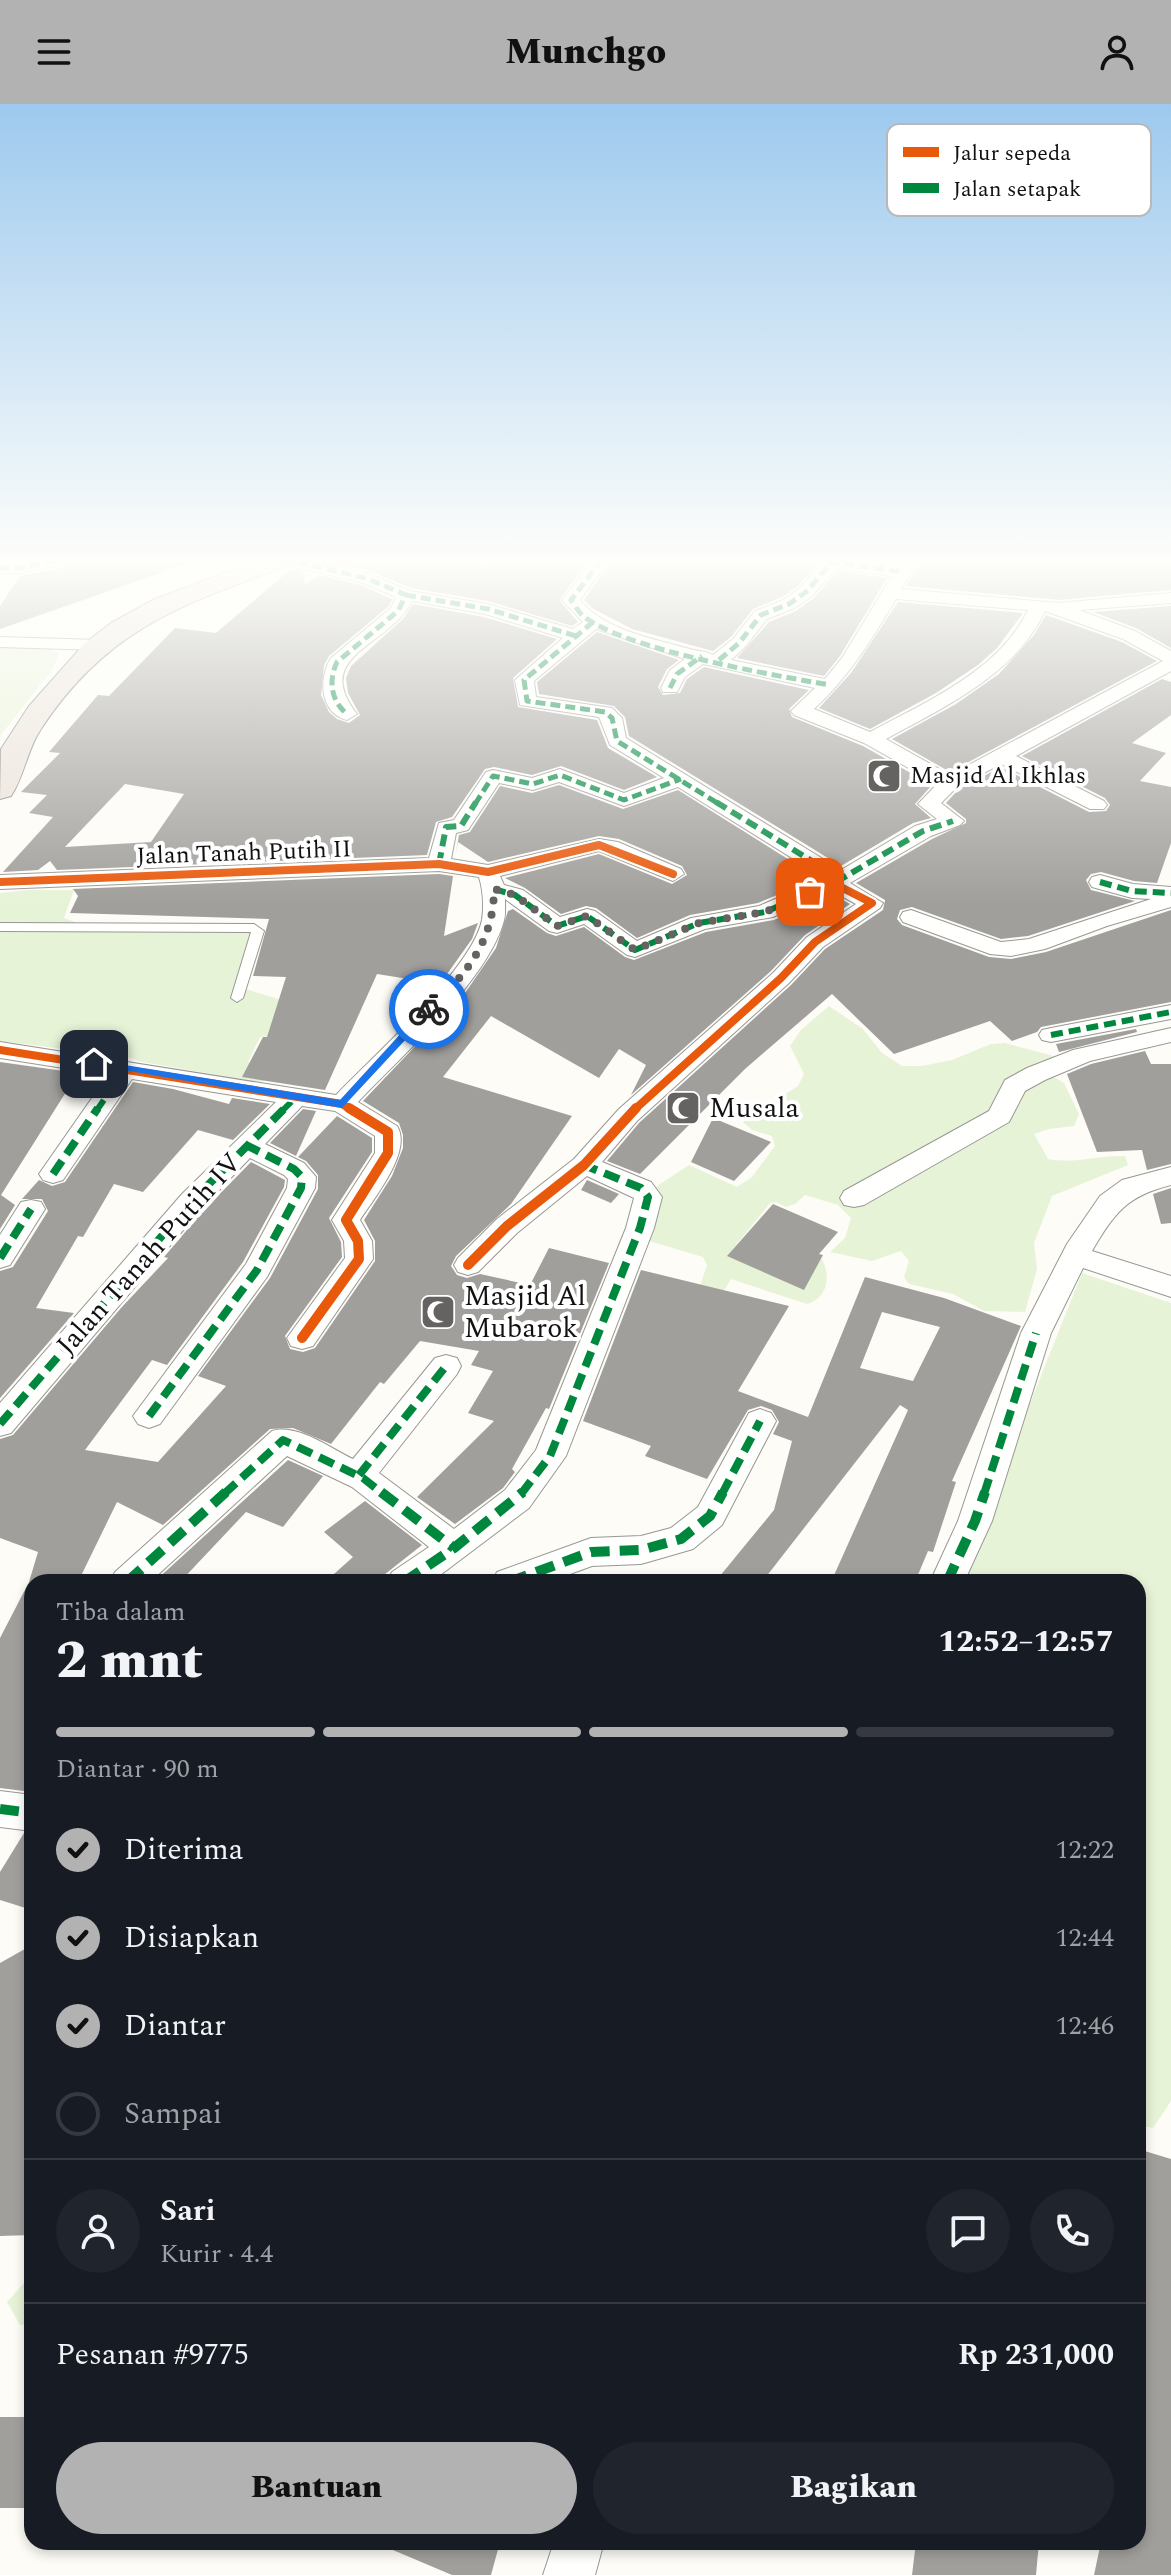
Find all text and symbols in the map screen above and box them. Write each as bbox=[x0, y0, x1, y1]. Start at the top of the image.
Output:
text: Munchgo bbox=[505, 25, 666, 80]
icon: menu bbox=[32, 30, 76, 74]
icon: person bbox=[1095, 30, 1139, 74]
legend bbox=[887, 124, 1151, 216]
text: Jalur sepeda bbox=[953, 137, 1071, 170]
text: Jalan setapak bbox=[953, 173, 1081, 206]
mosque icon: Masjid Al Ikhlas bbox=[865, 757, 903, 795]
place label: Masjid Al Ikhlas bbox=[910, 758, 1086, 794]
street label: Jalan Tanah Putih II bbox=[136, 831, 352, 875]
pin bbox=[776, 858, 844, 926]
icon: bag bbox=[788, 870, 832, 914]
courier bbox=[389, 969, 469, 1049]
icon: bike bbox=[407, 987, 451, 1031]
pin bbox=[60, 1030, 128, 1098]
icon: home bbox=[72, 1042, 116, 1086]
place label: Musala bbox=[709, 1087, 799, 1130]
mosque icon: Musala bbox=[664, 1089, 702, 1127]
street label: Jalan Tanah Putih IV bbox=[46, 1143, 252, 1365]
place label: Masjid Al Mubarok bbox=[464, 1275, 586, 1350]
mosque icon: Masjid Al Mubarok bbox=[419, 1293, 457, 1331]
text: Tiba dalam bbox=[56, 1592, 185, 1632]
text: 12:52–12:57 bbox=[938, 1619, 1114, 1665]
text: 2 mnt bbox=[56, 1622, 203, 1701]
text: Diantar · 90 m bbox=[56, 1749, 219, 1789]
text: Diterima bbox=[124, 1827, 243, 1873]
icon: check bbox=[56, 1828, 100, 1872]
text: 12:22 bbox=[1055, 1830, 1114, 1870]
text: Disiapkan bbox=[124, 1915, 259, 1961]
icon: check bbox=[56, 1916, 100, 1960]
text: 12:44 bbox=[1055, 1918, 1114, 1958]
text: Diantar bbox=[124, 2003, 226, 2049]
icon: check bbox=[56, 2004, 100, 2048]
text: 12:46 bbox=[1055, 2006, 1114, 2046]
text: Sampai bbox=[124, 2091, 222, 2137]
text: Sari bbox=[160, 2188, 216, 2234]
button: person bbox=[56, 2189, 140, 2273]
button: chat bbox=[926, 2189, 1010, 2273]
button: phone bbox=[1030, 2189, 1114, 2273]
text: Kurir · 4.4 bbox=[160, 2234, 273, 2274]
text: Pesanan #9775 bbox=[56, 2332, 249, 2378]
text: Rp 231,000 bbox=[958, 2332, 1114, 2378]
button: Bantuan bbox=[56, 2442, 577, 2534]
button: Bagikan bbox=[593, 2442, 1114, 2534]

